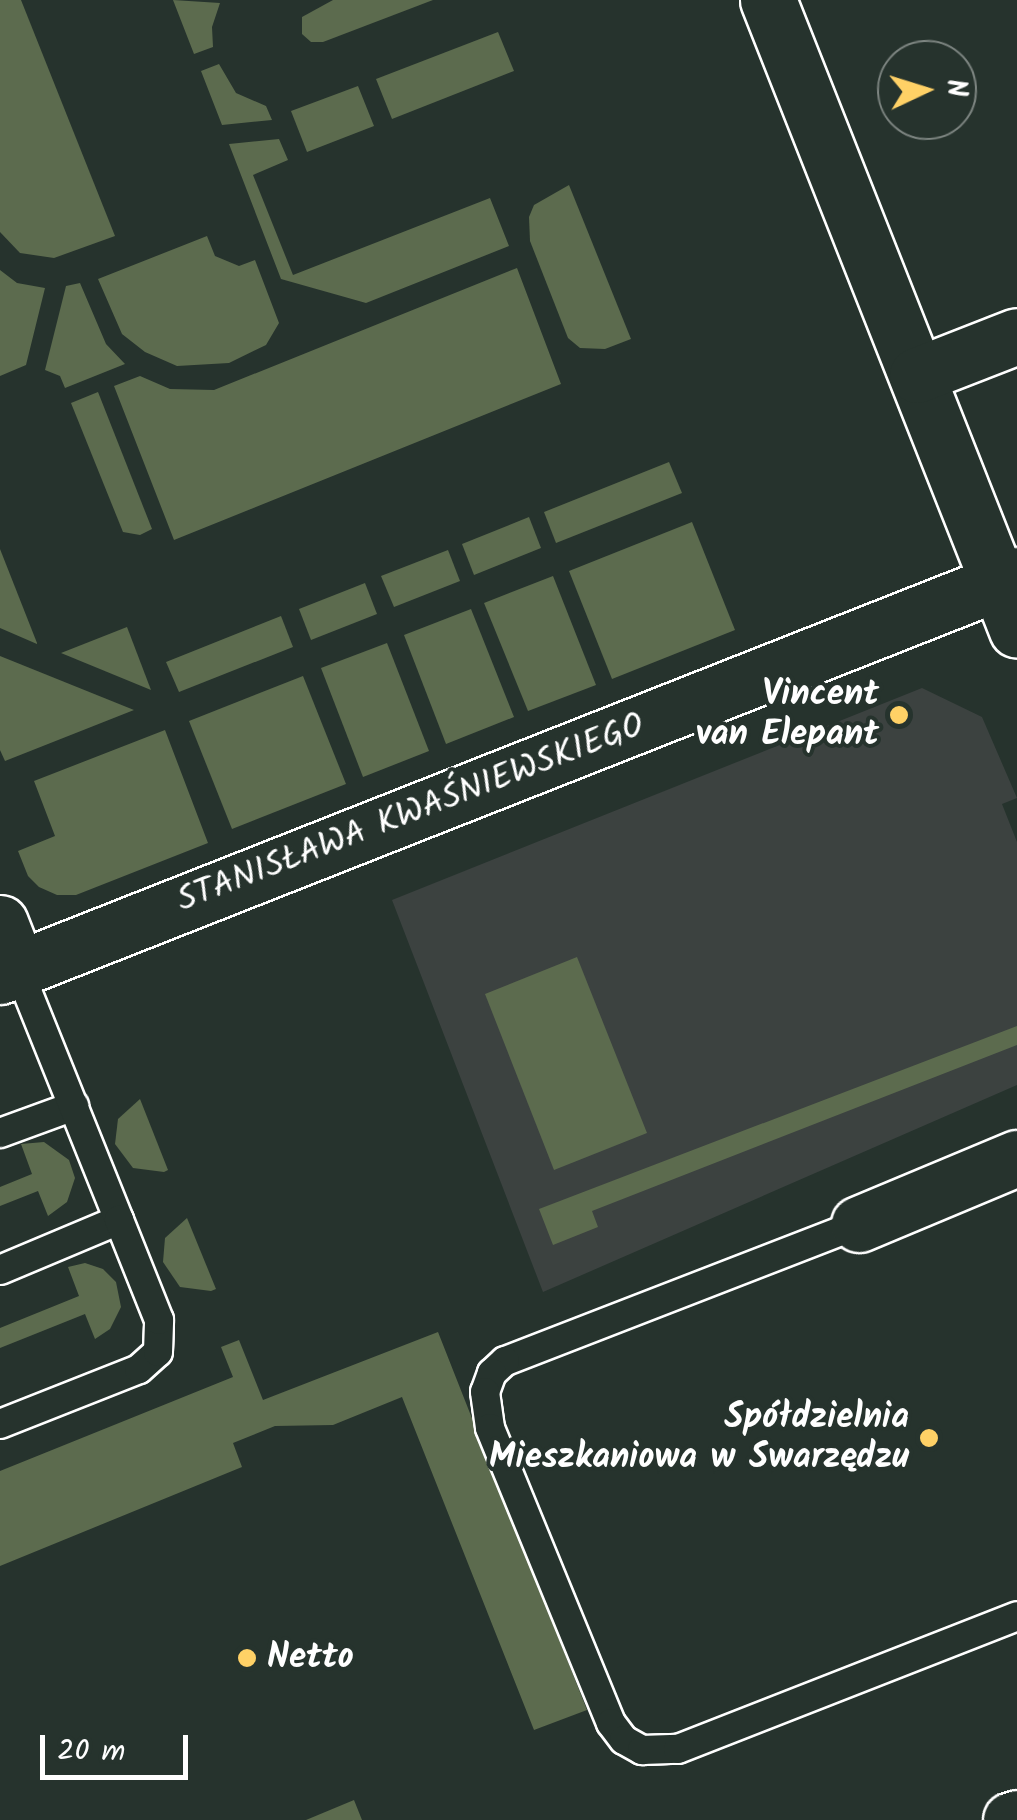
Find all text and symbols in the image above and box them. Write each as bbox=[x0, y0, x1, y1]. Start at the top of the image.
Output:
north arrow bbox=[877, 40, 977, 140]
text: N bbox=[932, 78, 978, 98]
place label: Vincent van Elepant bbox=[696, 674, 879, 756]
marker: Vincent van Elepant bbox=[888, 704, 910, 726]
street label: STANISŁAWA KWAŚNIEWSKIEGO bbox=[171, 705, 651, 923]
place label: Spółdzielnia Mieszkaniowa w Swarzędzu bbox=[489, 1397, 909, 1479]
marker: Spółdzielnia Mieszkaniowa w Swarzędzu bbox=[918, 1427, 940, 1449]
place label: Netto bbox=[267, 1637, 354, 1679]
marker: Netto bbox=[236, 1647, 258, 1669]
scale bar bbox=[45, 1715, 192, 1777]
text: 20 m bbox=[57, 1728, 125, 1776]

